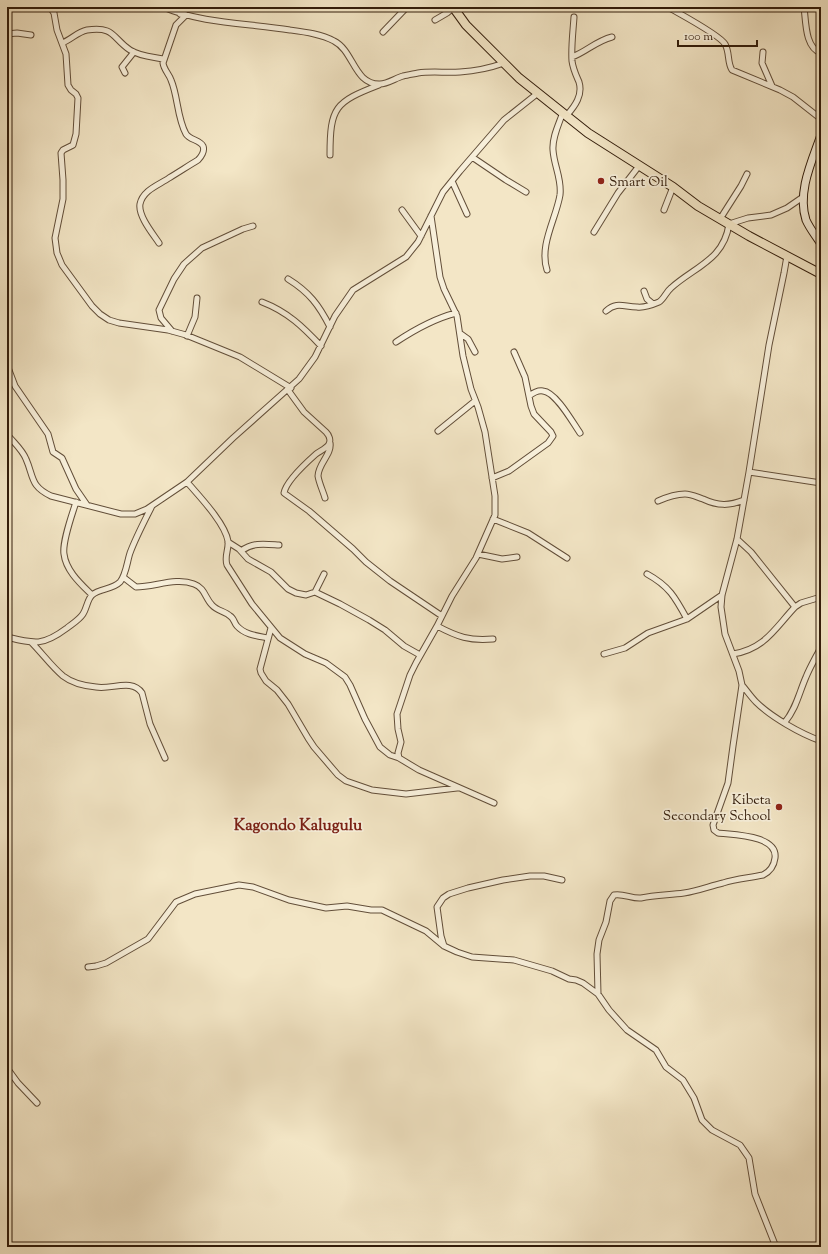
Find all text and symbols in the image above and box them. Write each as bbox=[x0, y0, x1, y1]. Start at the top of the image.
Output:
scale bar bbox=[678, 22, 757, 48]
text: 100 m bbox=[684, 28, 713, 46]
place label: Smart Oil bbox=[609, 173, 668, 193]
marker: Smart Oil bbox=[596, 176, 606, 186]
place label: Kibeta Secondary School bbox=[663, 791, 772, 827]
marker: Kibeta Secondary School bbox=[774, 802, 784, 812]
district label: Kagondo Kalugulu bbox=[234, 815, 363, 838]

